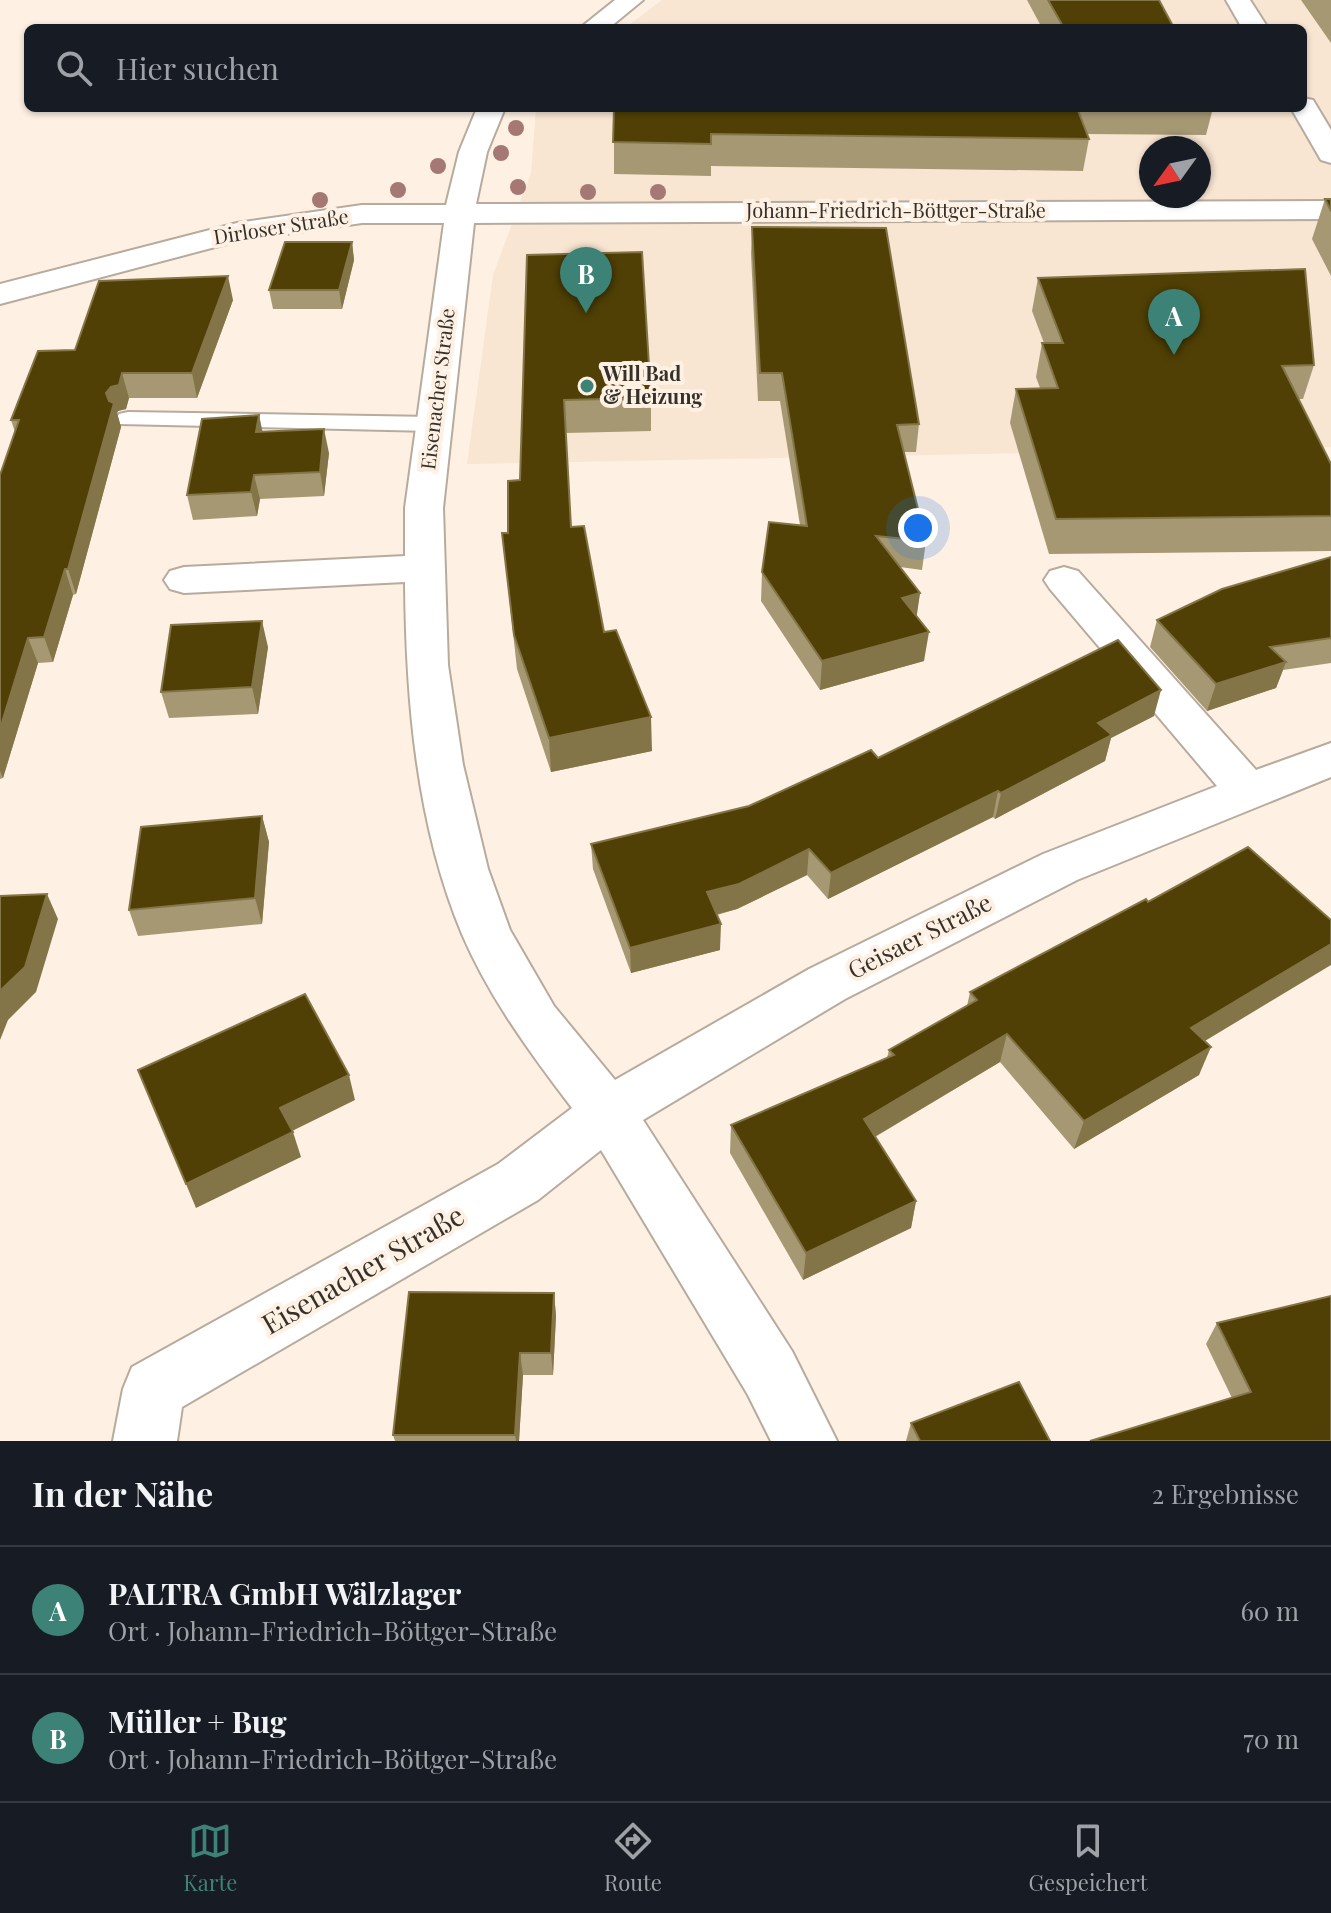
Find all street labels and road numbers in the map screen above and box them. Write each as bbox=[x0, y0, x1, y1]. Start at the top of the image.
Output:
street label: Johann-Friedrich-Böttger-Straße bbox=[745, 196, 1046, 223]
street label: Dirloser Straße bbox=[211, 202, 350, 250]
street label: Eisenacher Straße bbox=[413, 306, 460, 471]
street label: Geisaer Straße bbox=[842, 885, 996, 985]
street label: Eisenacher Straße bbox=[254, 1196, 470, 1342]

